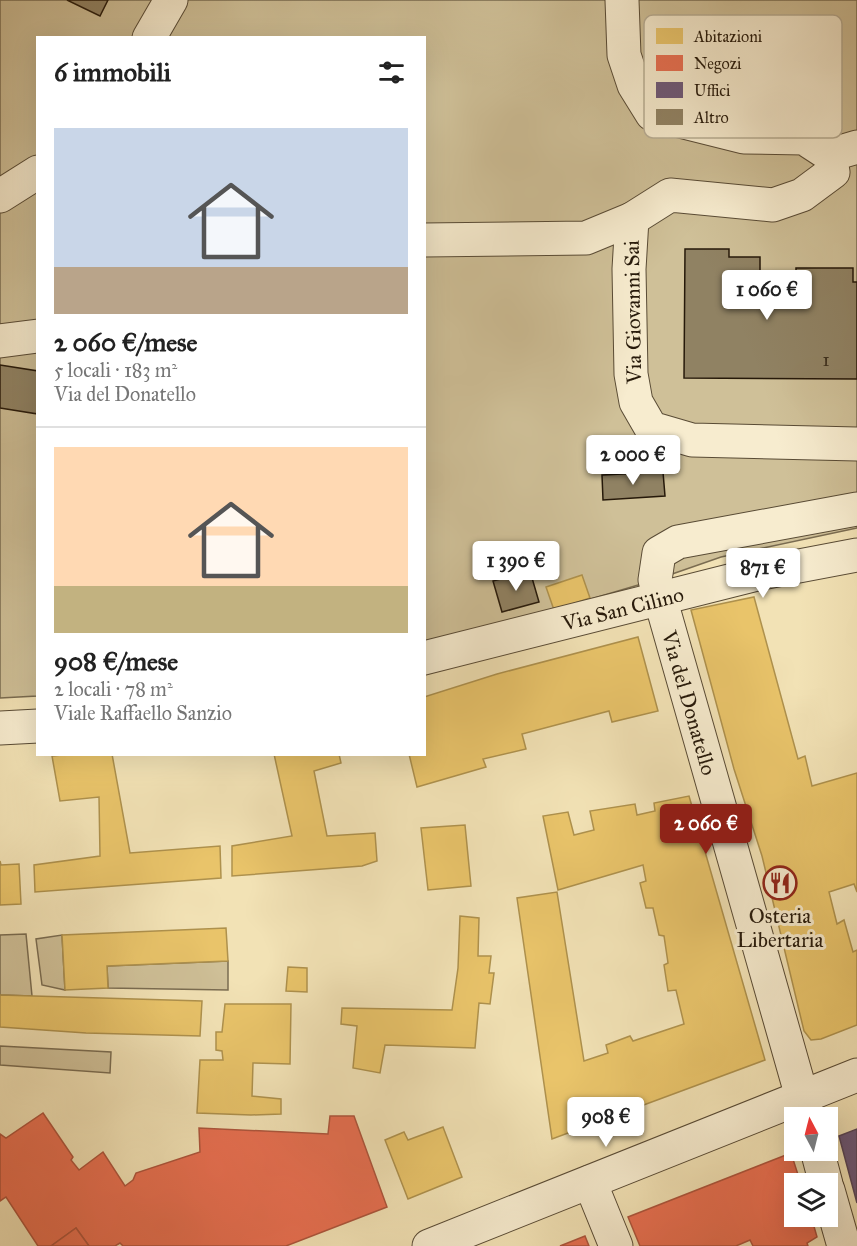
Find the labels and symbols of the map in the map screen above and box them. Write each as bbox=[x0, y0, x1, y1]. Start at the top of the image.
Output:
legend bbox=[644, 15, 842, 138]
text: Abitazioni bbox=[693, 27, 763, 46]
text: Negozi bbox=[694, 54, 742, 74]
text: Uffici bbox=[694, 81, 731, 100]
text: Altro bbox=[693, 108, 729, 127]
street label: Via Giovanni Sai bbox=[619, 240, 647, 385]
pin: 1 060 € bbox=[712, 270, 822, 321]
house number: 1 bbox=[822, 349, 830, 371]
pin: 2 000 € bbox=[578, 435, 688, 486]
pin: 1 390 € bbox=[461, 541, 571, 592]
pin: 871 € bbox=[721, 548, 805, 599]
street label: Via San Cilino bbox=[559, 581, 687, 637]
street label: Via del Donatello bbox=[656, 627, 722, 778]
pin: 2 060 € bbox=[651, 804, 761, 855]
restaurant icon: Osteria Libertaria bbox=[762, 865, 798, 901]
place label: Osteria Libertaria bbox=[737, 903, 824, 953]
pin: 908 € bbox=[564, 1097, 648, 1148]
north arrow bbox=[784, 1107, 838, 1161]

